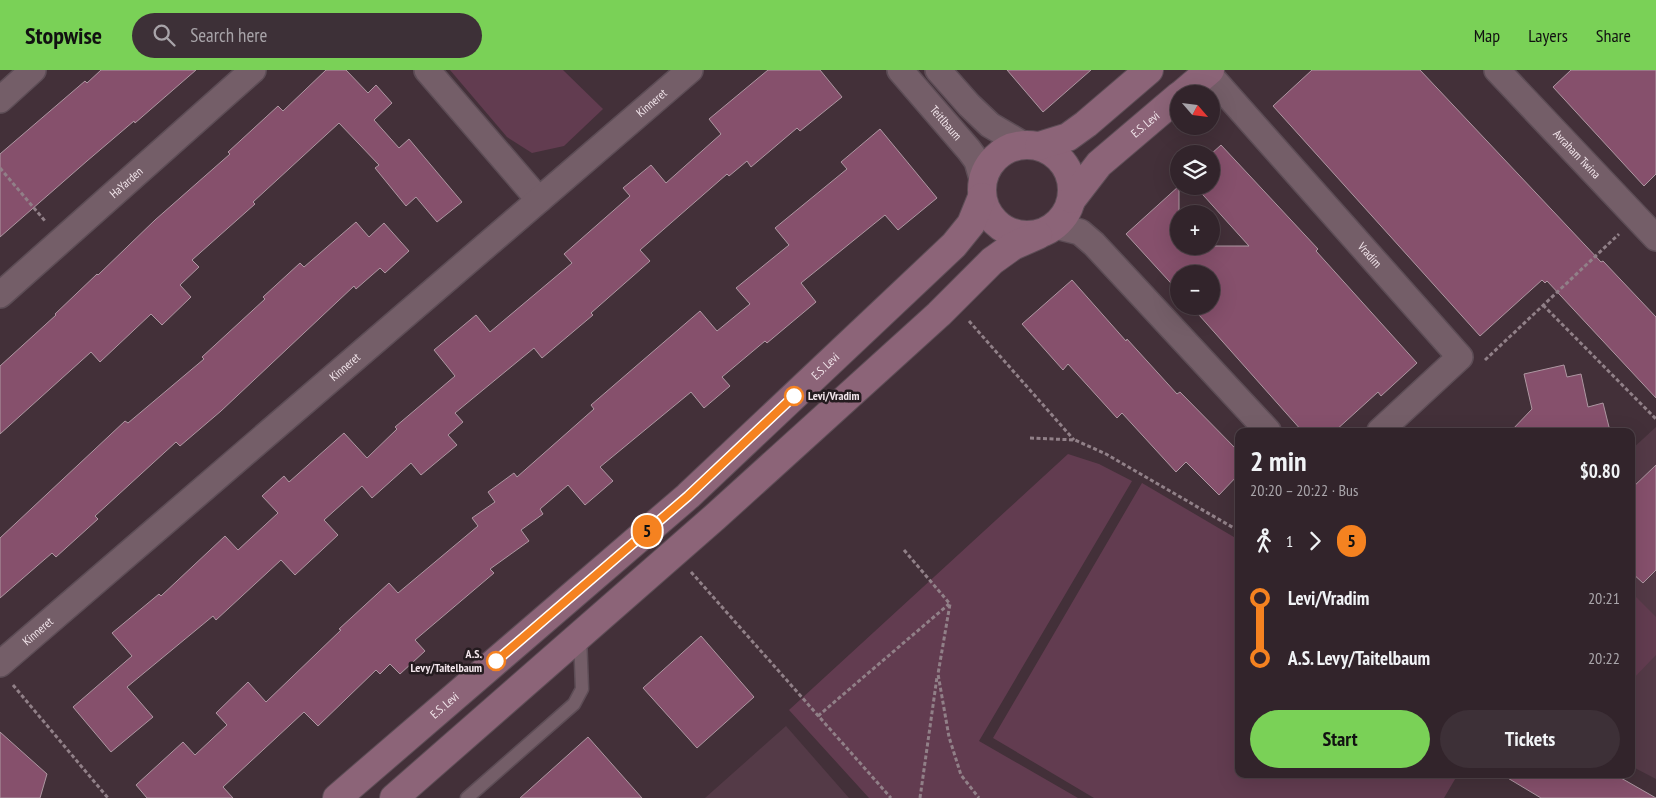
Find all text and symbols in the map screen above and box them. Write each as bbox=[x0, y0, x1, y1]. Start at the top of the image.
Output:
search box bbox=[132, 13, 482, 58]
text: Stopwise bbox=[25, 20, 102, 51]
icon: search bbox=[150, 21, 178, 49]
text: Search here bbox=[190, 23, 267, 47]
text: Map bbox=[1474, 24, 1500, 47]
text: Layers bbox=[1528, 24, 1568, 47]
text: Share bbox=[1596, 24, 1631, 47]
street label: Kinneret bbox=[633, 85, 670, 120]
north arrow bbox=[1170, 85, 1220, 135]
map controls bbox=[1170, 85, 1220, 315]
street label: Teitlbaum bbox=[927, 102, 965, 143]
street label: E.S. Levi bbox=[1128, 108, 1162, 141]
street label: Avraham Twina bbox=[1550, 126, 1604, 182]
button: layers bbox=[1170, 145, 1220, 195]
street label: HaYarden bbox=[106, 164, 146, 201]
button: + bbox=[1170, 205, 1220, 255]
street label: Vradim bbox=[1354, 238, 1385, 271]
button: − bbox=[1170, 265, 1220, 315]
street label: Kinneret bbox=[326, 349, 363, 384]
street label: E.S. Levi bbox=[808, 349, 842, 383]
marker: Levi/Vradim bbox=[784, 386, 804, 406]
place label: Levi/Vradim bbox=[808, 388, 859, 403]
text: 2 min bbox=[1250, 442, 1307, 479]
text: $0.80 bbox=[1580, 459, 1620, 483]
text: 20:20 – 20:22 · Bus bbox=[1250, 480, 1358, 500]
line badge: 5 bbox=[631, 515, 663, 547]
text: 5 bbox=[643, 519, 651, 542]
icon: walk bbox=[1250, 527, 1278, 555]
icon: forward bbox=[1301, 527, 1329, 555]
text: 5 bbox=[1347, 529, 1356, 552]
text: 1 bbox=[1286, 531, 1293, 551]
text: Levi/Vradim bbox=[1288, 586, 1369, 610]
text: 20:21 bbox=[1588, 588, 1620, 608]
street label: Kinneret bbox=[19, 613, 56, 648]
place label: A.S. Levy/Taitelbaum bbox=[410, 646, 482, 675]
text: A.S. Levy/Taitelbaum bbox=[1288, 646, 1430, 670]
text: 20:22 bbox=[1588, 648, 1620, 668]
marker: A.S. Levy/Taitelbaum bbox=[486, 651, 506, 671]
street label: E.S. Levi bbox=[427, 689, 462, 721]
button: Start bbox=[1250, 710, 1430, 768]
button: Tickets bbox=[1440, 710, 1620, 768]

